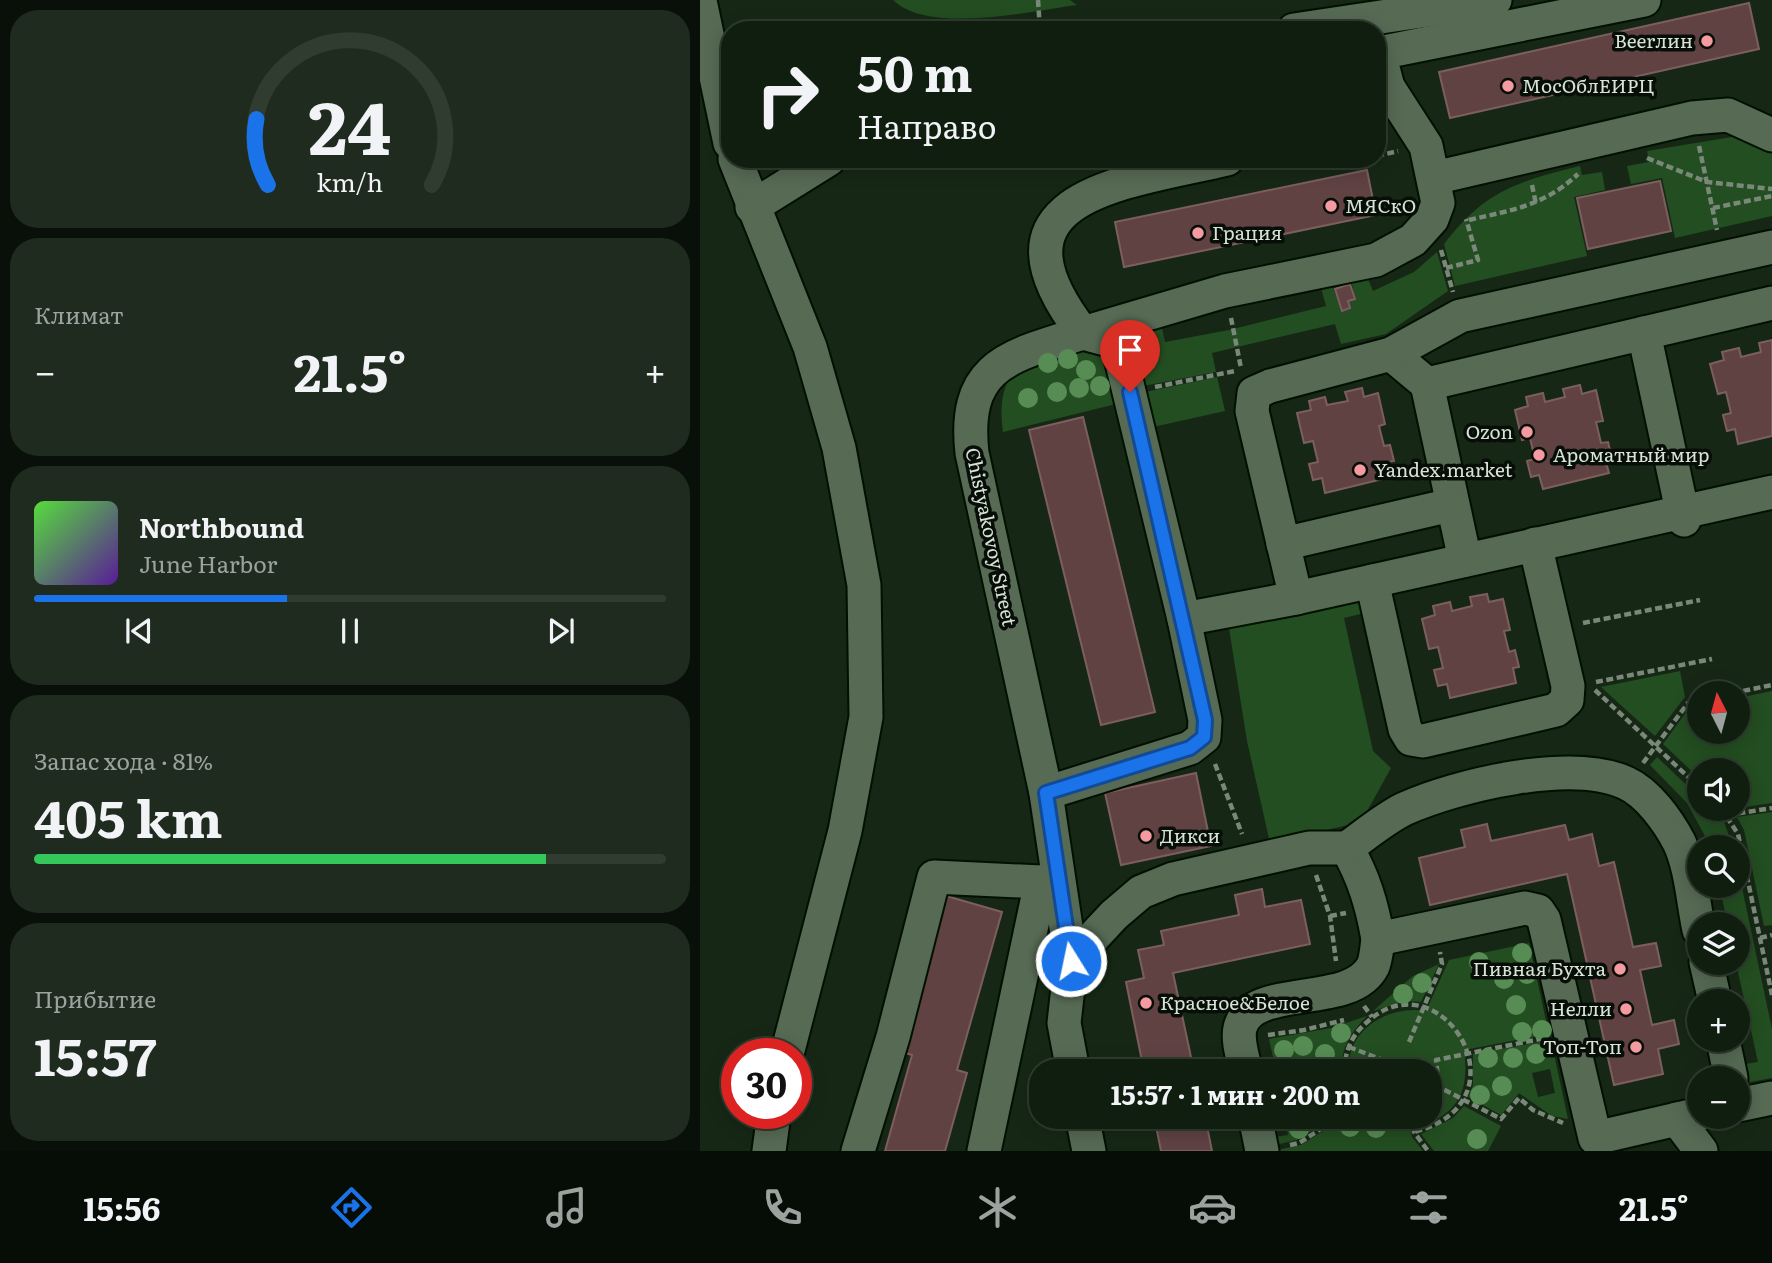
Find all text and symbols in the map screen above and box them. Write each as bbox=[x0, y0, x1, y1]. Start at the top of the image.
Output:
place label: Beerлин bbox=[1614, 26, 1693, 54]
marker: Beerлин bbox=[1699, 33, 1715, 49]
text: 50 m bbox=[857, 34, 973, 107]
icon: right bbox=[742, 49, 833, 140]
text: 24 bbox=[309, 69, 392, 177]
place label: МосОблЕИРЦ bbox=[1522, 71, 1654, 99]
marker: МосОблЕИРЦ bbox=[1500, 78, 1516, 94]
text: Направо bbox=[857, 101, 997, 149]
text: km/h bbox=[317, 163, 383, 200]
place label: МЯСкО bbox=[1345, 191, 1416, 219]
marker: МЯСкО bbox=[1323, 198, 1339, 214]
place label: Грация bbox=[1212, 218, 1282, 246]
marker: Грация bbox=[1190, 225, 1206, 241]
text: Климат bbox=[34, 297, 124, 331]
pin bbox=[1100, 320, 1160, 392]
text: 21.5° bbox=[293, 331, 407, 408]
icon: arrive bbox=[1111, 331, 1149, 369]
text: − bbox=[34, 341, 56, 398]
text: + bbox=[644, 341, 666, 398]
place label: Ozon bbox=[1466, 417, 1513, 445]
marker: Ozon bbox=[1519, 424, 1535, 440]
place label: Ароматный мир bbox=[1553, 440, 1709, 468]
street label: Chistyakovoy Street bbox=[959, 445, 1025, 629]
marker: Ароматный мир bbox=[1531, 447, 1547, 463]
place label: Yandex.market bbox=[1374, 455, 1513, 483]
marker: Yandex.market bbox=[1352, 462, 1368, 478]
text: Northbound bbox=[139, 507, 304, 546]
text: June Harbor bbox=[139, 546, 277, 580]
icon: previous bbox=[120, 612, 158, 650]
icon: pause bbox=[331, 612, 369, 650]
icon: next bbox=[542, 612, 580, 650]
north arrow bbox=[1687, 681, 1750, 744]
map controls bbox=[1687, 681, 1750, 1129]
text: Запас хода · 81% bbox=[34, 743, 213, 777]
button: sound bbox=[1687, 758, 1750, 821]
text: 405 km bbox=[34, 777, 222, 854]
place label: Дикси bbox=[1160, 821, 1220, 849]
marker: Дикси bbox=[1138, 828, 1154, 844]
button: search bbox=[1687, 835, 1750, 898]
button: layers bbox=[1687, 912, 1750, 975]
position arrow bbox=[1034, 924, 1108, 998]
place label: Пивная Бухта bbox=[1473, 954, 1607, 982]
marker: Пивная Бухта bbox=[1612, 961, 1628, 977]
text: Прибытие bbox=[34, 981, 156, 1015]
place label: Красное&Белое bbox=[1160, 988, 1310, 1016]
button: + bbox=[1687, 989, 1750, 1052]
place label: Нелли bbox=[1550, 994, 1612, 1022]
marker: Красное&Белое bbox=[1138, 995, 1154, 1011]
marker: Нелли bbox=[1618, 1001, 1634, 1017]
text: 15:57 bbox=[34, 1015, 156, 1092]
place label: Топ-Топ bbox=[1543, 1032, 1622, 1060]
speed limit sign: 30 bbox=[721, 1038, 812, 1129]
marker: Топ-Топ bbox=[1628, 1039, 1644, 1055]
button: − bbox=[1687, 1066, 1750, 1129]
text: 15:57 · 1 мин · 200 m bbox=[1111, 1074, 1360, 1113]
text: 15:56 bbox=[83, 1183, 160, 1231]
icon: directions bbox=[327, 1183, 376, 1232]
icon: music bbox=[542, 1183, 591, 1232]
icon: phone bbox=[758, 1183, 807, 1232]
icon: climate bbox=[973, 1183, 1022, 1232]
icon: car bbox=[1188, 1183, 1237, 1232]
icon: filters bbox=[1404, 1183, 1453, 1232]
text: 21.5° bbox=[1619, 1183, 1689, 1231]

